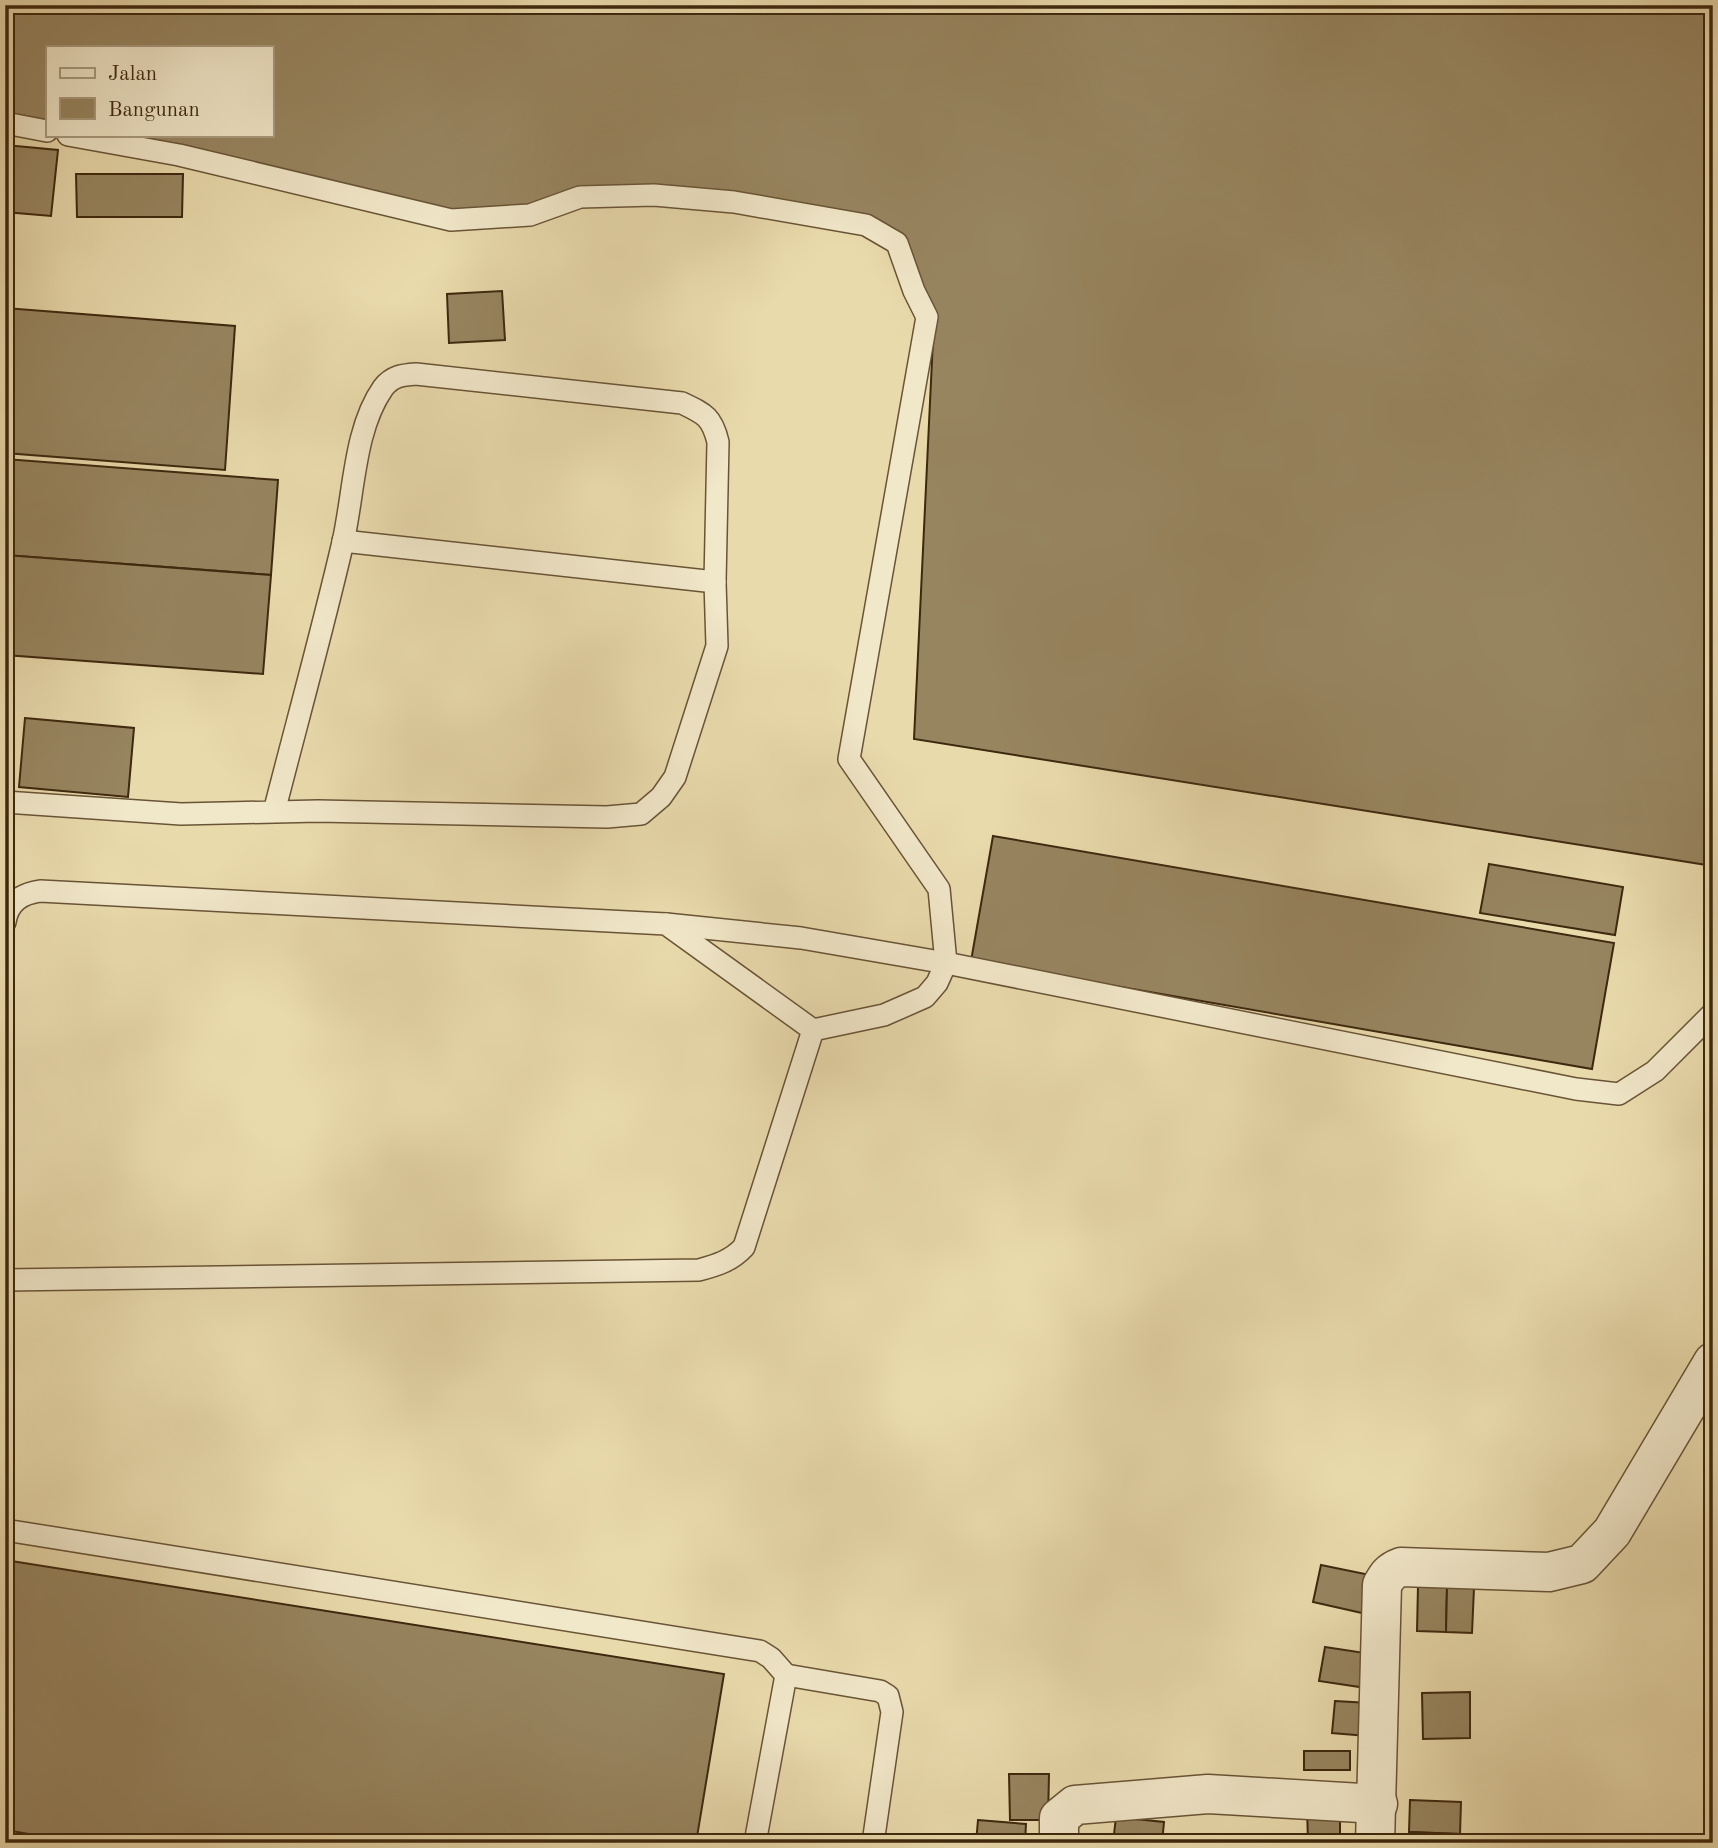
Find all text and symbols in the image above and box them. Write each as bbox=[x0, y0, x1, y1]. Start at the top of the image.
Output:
legend bbox=[46, 46, 273, 136]
text: Jalan bbox=[108, 64, 157, 85]
text: Bangunan bbox=[108, 100, 200, 121]

